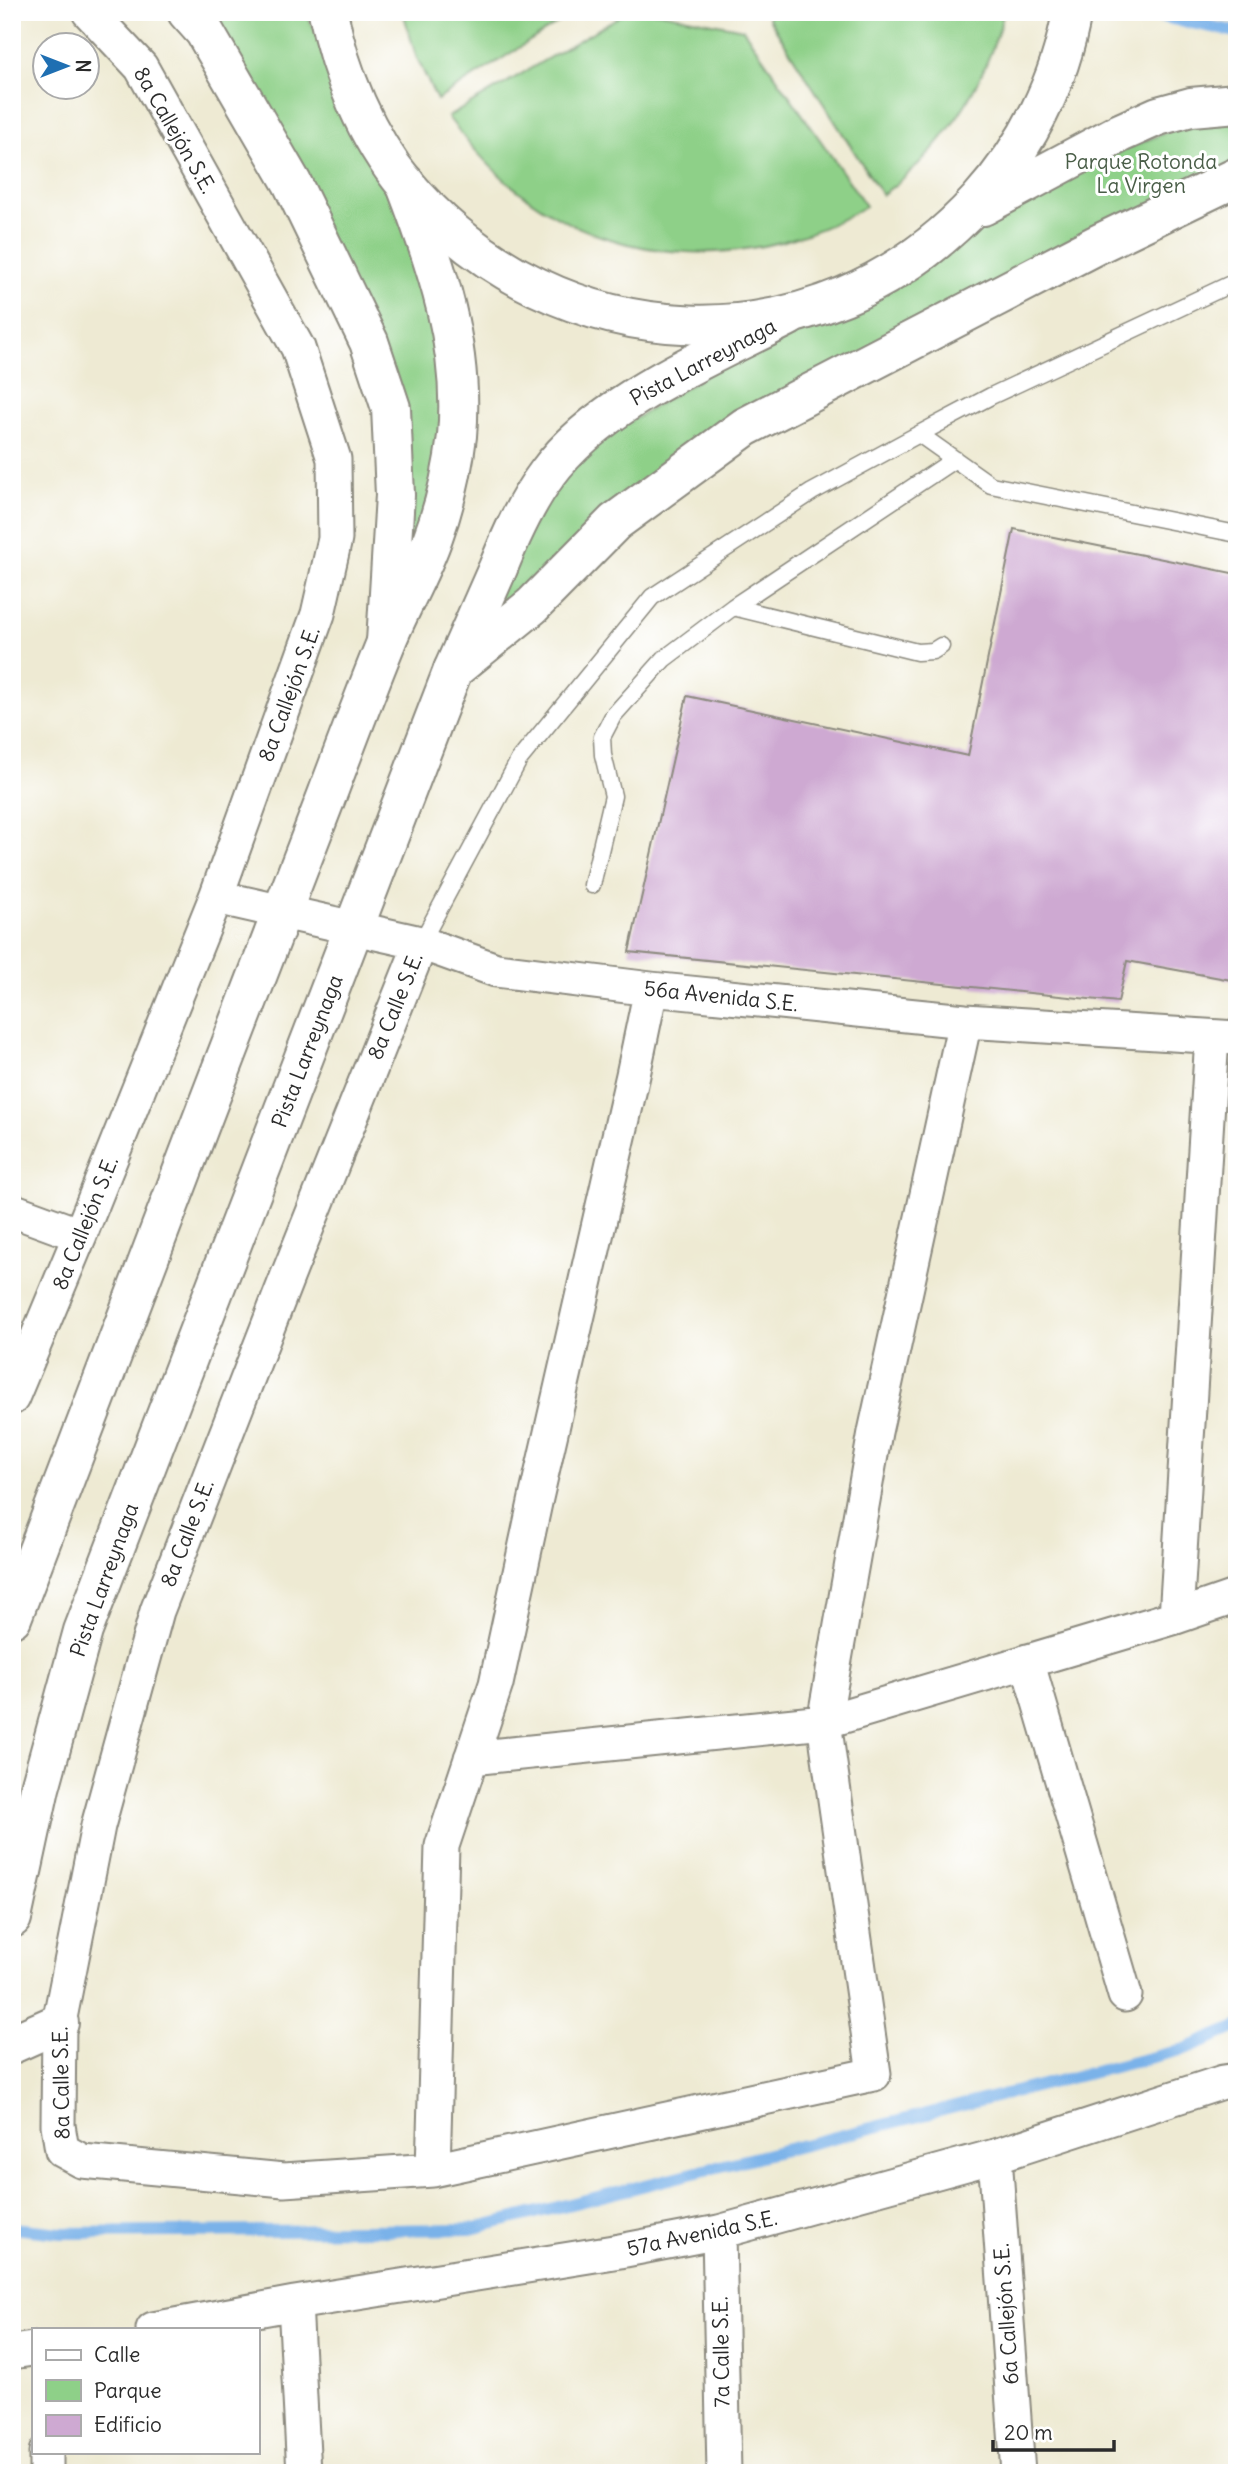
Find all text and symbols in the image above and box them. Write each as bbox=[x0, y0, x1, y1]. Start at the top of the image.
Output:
north arrow bbox=[32, 32, 102, 102]
text: N bbox=[71, 59, 95, 73]
street label: 8a Callejón S.E. bbox=[128, 62, 222, 198]
park label: Parque Rotonda La Virgen bbox=[1065, 148, 1217, 199]
street label: Pista Larreynaga bbox=[625, 312, 781, 412]
street label: 8a Callejón S.E. bbox=[252, 623, 326, 765]
street label: 8a Calle S.E. bbox=[361, 948, 429, 1064]
street label: Pista Larreynaga bbox=[265, 971, 349, 1131]
street label: 56a Avenida S.E. bbox=[643, 974, 799, 1018]
street label: 8a Callejón S.E. bbox=[46, 1152, 124, 1294]
street label: 8a Calle S.E. bbox=[154, 1475, 220, 1591]
street label: Pista Larreynaga bbox=[64, 1499, 144, 1661]
street label: 8a Calle S.E. bbox=[47, 2026, 75, 2140]
street label: 57a Avenida S.E. bbox=[624, 2204, 780, 2262]
street label: 6a Callejón S.E. bbox=[988, 2242, 1024, 2386]
street label: 7a Calle S.E. bbox=[707, 2296, 735, 2408]
legend bbox=[32, 2328, 259, 2454]
text: Calle bbox=[94, 2341, 140, 2368]
text: Parque bbox=[94, 2377, 162, 2404]
scale bar bbox=[993, 2408, 1114, 2452]
text: Edificio bbox=[94, 2411, 162, 2438]
text: 20 m bbox=[1004, 2419, 1053, 2446]

